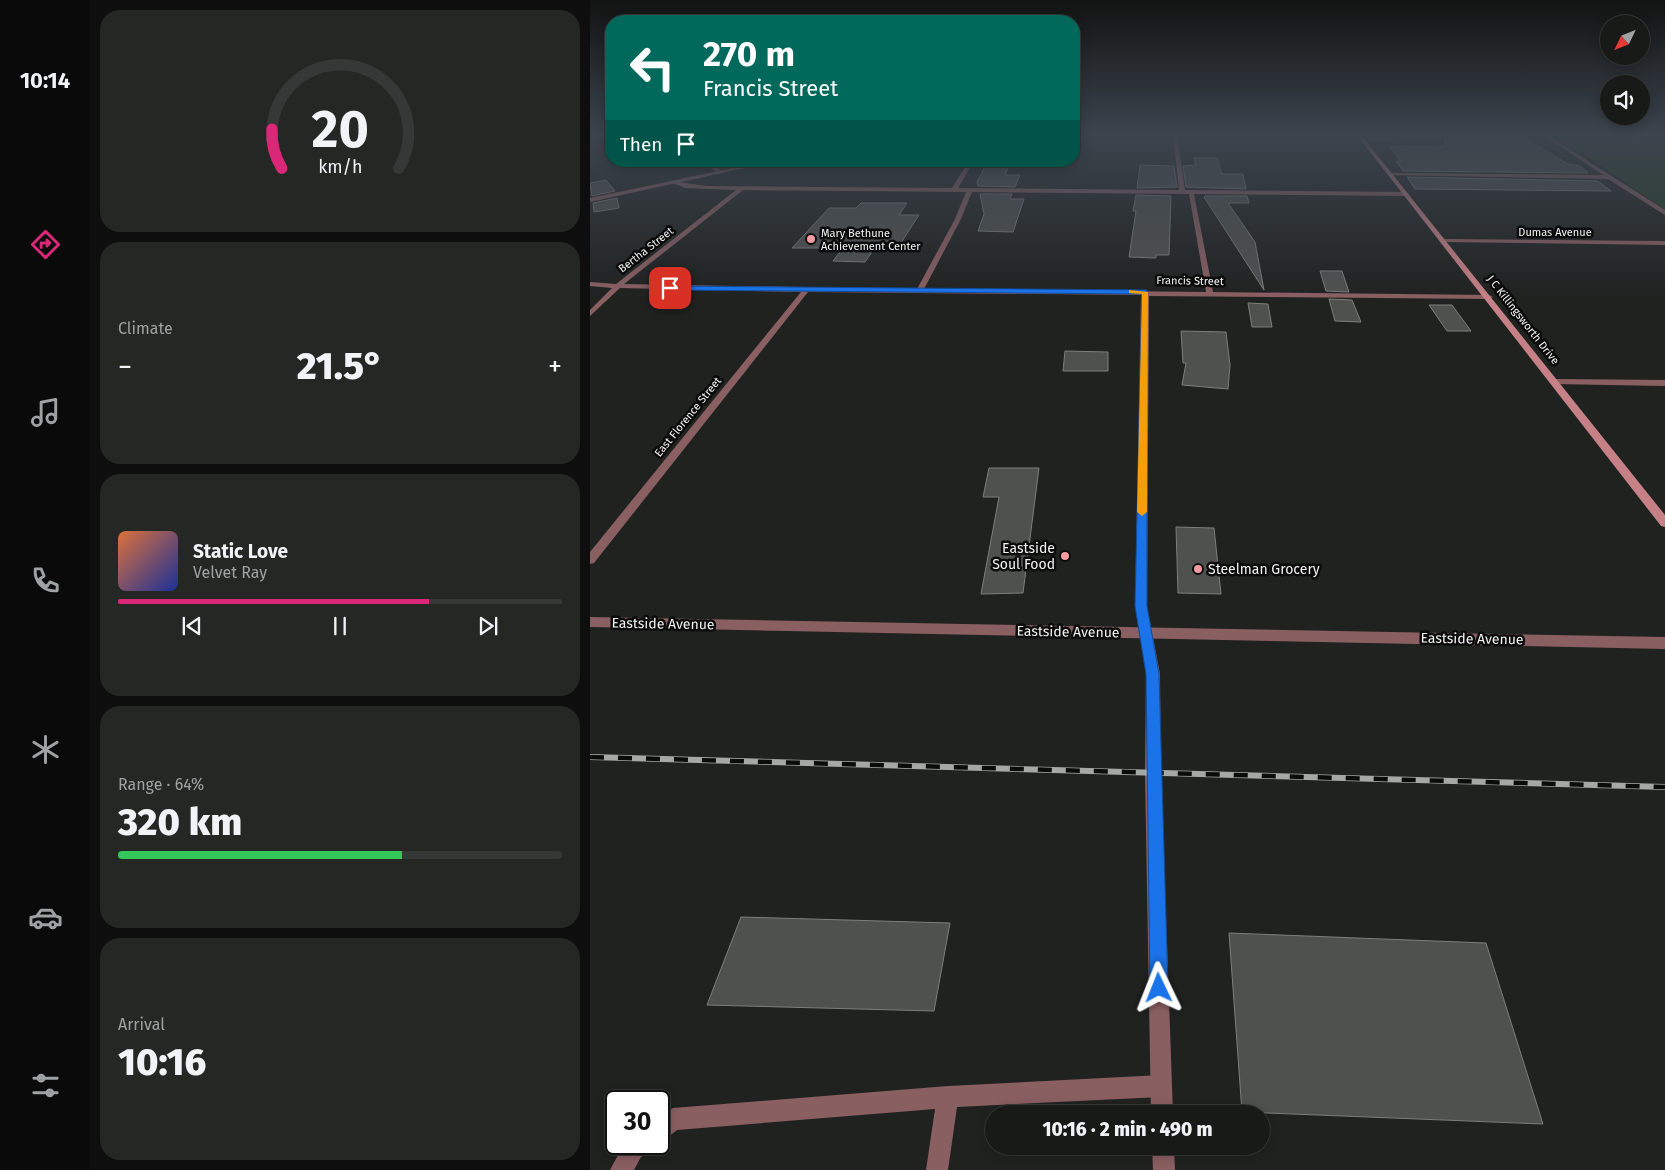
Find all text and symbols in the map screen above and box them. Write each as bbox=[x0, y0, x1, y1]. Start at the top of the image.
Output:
north arrow bbox=[1600, 15, 1650, 65]
map controls bbox=[1600, 15, 1650, 125]
text: 270 m bbox=[703, 33, 795, 75]
icon: left bbox=[620, 35, 685, 100]
text: 10:14 bbox=[20, 67, 70, 94]
text: Francis Street bbox=[703, 75, 838, 102]
button: sound bbox=[1600, 75, 1650, 125]
text: 20 bbox=[311, 98, 369, 161]
icon: arrive bbox=[672, 130, 700, 158]
text: Then bbox=[620, 133, 662, 156]
text: km/h bbox=[318, 156, 362, 178]
street label: Bertha Street bbox=[616, 225, 676, 275]
street label: Dumas Avenue bbox=[1518, 226, 1592, 239]
icon: directions bbox=[28, 227, 63, 262]
place label: Mary Bethune Achievement Center bbox=[821, 227, 921, 253]
marker: Mary Bethune Achievement Center bbox=[805, 233, 817, 245]
pin bbox=[649, 267, 691, 309]
street label: J C Killingsworth Drive bbox=[1484, 273, 1562, 367]
icon: arrive bbox=[656, 274, 684, 302]
street label: Francis Street bbox=[1156, 274, 1224, 288]
text: Climate bbox=[118, 319, 173, 338]
text: 21.5° bbox=[297, 343, 383, 389]
text: − bbox=[118, 350, 132, 383]
text: + bbox=[548, 350, 562, 383]
street label: East Florence Street bbox=[652, 375, 724, 459]
icon: music bbox=[28, 395, 63, 430]
text: Static Love bbox=[193, 540, 288, 563]
place label: Eastside Soul Food bbox=[992, 540, 1055, 573]
marker: Eastside Soul Food bbox=[1059, 550, 1071, 562]
place label: Steelman Grocery bbox=[1208, 561, 1320, 578]
icon: phone bbox=[28, 563, 63, 598]
text: Velvet Ray bbox=[193, 563, 267, 582]
marker: Steelman Grocery bbox=[1192, 563, 1204, 575]
icon: previous bbox=[178, 612, 206, 640]
icon: pause bbox=[326, 612, 354, 640]
icon: next bbox=[474, 612, 502, 640]
street label: Eastside Avenue bbox=[611, 615, 715, 633]
street label: Eastside Avenue bbox=[1016, 623, 1120, 641]
street label: Eastside Avenue bbox=[1420, 630, 1524, 648]
icon: climate bbox=[28, 732, 63, 767]
text: Range · 64% bbox=[118, 775, 204, 794]
text: 320 km bbox=[118, 799, 242, 845]
icon: car bbox=[28, 900, 63, 935]
position arrow bbox=[1132, 961, 1184, 1013]
text: Arrival bbox=[118, 1015, 165, 1034]
text: 10:16 bbox=[118, 1039, 206, 1085]
icon: filters bbox=[28, 1068, 63, 1103]
speed limit sign: 30 bbox=[605, 1090, 670, 1155]
text: 10:16 · 2 min · 490 m bbox=[1042, 1118, 1213, 1141]

